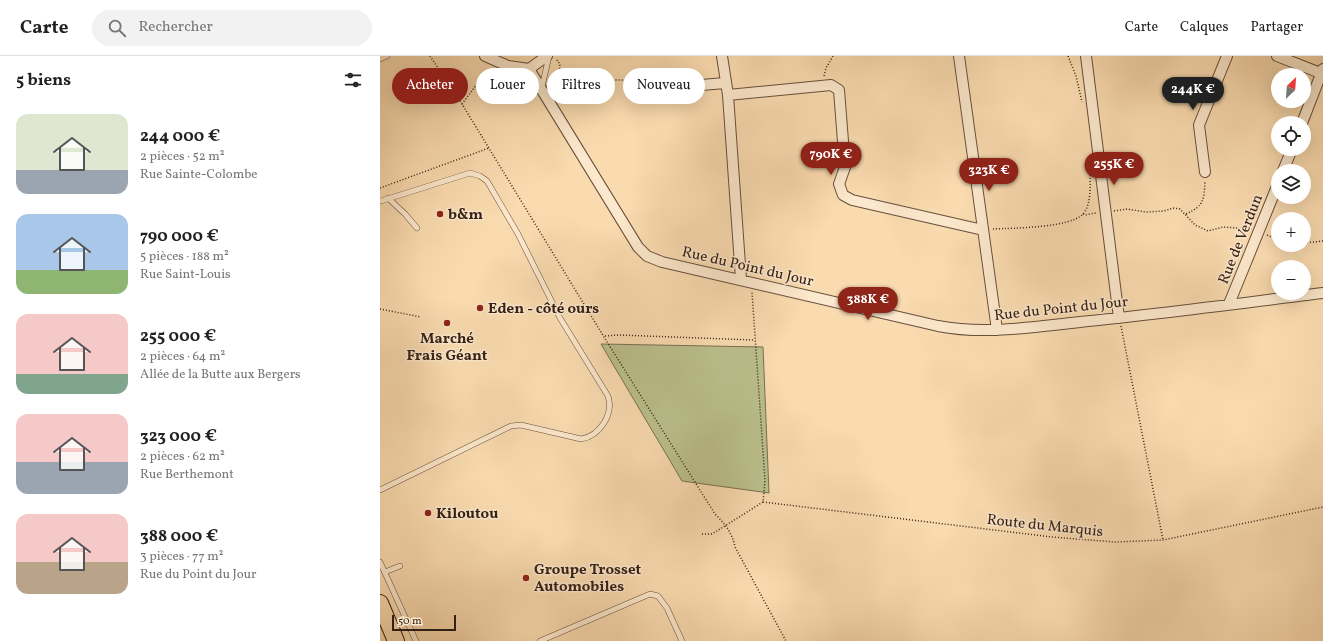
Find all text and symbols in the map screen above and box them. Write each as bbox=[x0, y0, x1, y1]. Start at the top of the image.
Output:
search box bbox=[92, 10, 372, 46]
text: Carte bbox=[20, 15, 68, 41]
icon: search bbox=[106, 17, 128, 39]
text: Rechercher bbox=[138, 17, 213, 38]
text: Carte bbox=[1125, 18, 1158, 37]
text: Calques bbox=[1180, 18, 1228, 37]
text: Partager bbox=[1250, 18, 1303, 37]
chip: Acheter bbox=[392, 68, 468, 104]
chip: Louer bbox=[476, 68, 539, 104]
chip: Filtres bbox=[547, 68, 615, 104]
chip: Nouveau bbox=[623, 68, 705, 104]
north arrow bbox=[1271, 68, 1311, 108]
map controls bbox=[1271, 68, 1311, 300]
text: 5 biens bbox=[16, 69, 71, 92]
icon: filters bbox=[342, 69, 364, 91]
pin: 244K € bbox=[1160, 77, 1226, 111]
text: 244K € bbox=[1171, 81, 1215, 99]
button: locate bbox=[1271, 116, 1311, 156]
text: 244 000 € bbox=[140, 125, 220, 148]
icon: home bbox=[48, 130, 96, 178]
pin: 790K € bbox=[798, 142, 864, 176]
text: 790K € bbox=[810, 146, 852, 164]
text: 2 pièces · 52 m² bbox=[140, 148, 225, 166]
pin: 255K € bbox=[1081, 152, 1147, 186]
text: 255K € bbox=[1094, 156, 1134, 174]
pin: 323K € bbox=[956, 158, 1022, 192]
text: 323K € bbox=[968, 162, 1010, 180]
button: layers bbox=[1271, 164, 1311, 204]
text: Rue Sainte-Colombe bbox=[140, 166, 257, 184]
street label: Rue de Verdun bbox=[1214, 192, 1269, 288]
place label: b&m bbox=[448, 205, 484, 226]
marker: b&m bbox=[435, 209, 445, 219]
button: + bbox=[1271, 212, 1311, 252]
text: 790 000 € bbox=[140, 225, 219, 248]
icon: home bbox=[48, 230, 96, 278]
street label: Rue du Point du Jour bbox=[680, 242, 816, 293]
text: 5 pièces · 188 m² bbox=[140, 248, 229, 266]
button: − bbox=[1271, 260, 1311, 300]
text: Rue Saint-Louis bbox=[140, 266, 231, 284]
pin: 388K € bbox=[835, 287, 901, 321]
text: 388K € bbox=[847, 291, 889, 309]
street label: Rue du Point du Jour bbox=[993, 292, 1129, 327]
place label: Eden - côté ours bbox=[488, 299, 599, 320]
marker: Eden - côté ours bbox=[475, 303, 485, 313]
marker: Marché Frais Géant bbox=[442, 318, 452, 328]
text: 255 000 € bbox=[140, 325, 216, 348]
place label: Marché Frais Géant bbox=[407, 329, 488, 367]
icon: home bbox=[48, 330, 96, 378]
text: 2 pièces · 64 m² bbox=[140, 348, 225, 366]
text: Allée de la Butte aux Bergers bbox=[140, 366, 301, 384]
text: 323 000 € bbox=[140, 425, 217, 448]
icon: home bbox=[48, 430, 96, 478]
text: 2 pièces · 62 m² bbox=[140, 448, 225, 466]
text: Rue Berthemont bbox=[140, 466, 234, 484]
place label: Kiloutou bbox=[436, 504, 498, 525]
marker: Kiloutou bbox=[423, 508, 433, 518]
street label: Route du Marquis bbox=[986, 510, 1104, 543]
text: 388 000 € bbox=[140, 525, 218, 548]
icon: home bbox=[48, 530, 96, 578]
text: 3 pièces · 77 m² bbox=[140, 548, 224, 566]
place label: Groupe Trosset Automobiles bbox=[534, 560, 642, 598]
text: Rue du Point du Jour bbox=[140, 566, 257, 584]
marker: Groupe Trosset Automobiles bbox=[521, 573, 531, 583]
scale bar bbox=[392, 613, 456, 632]
text: 50 m bbox=[398, 614, 422, 629]

